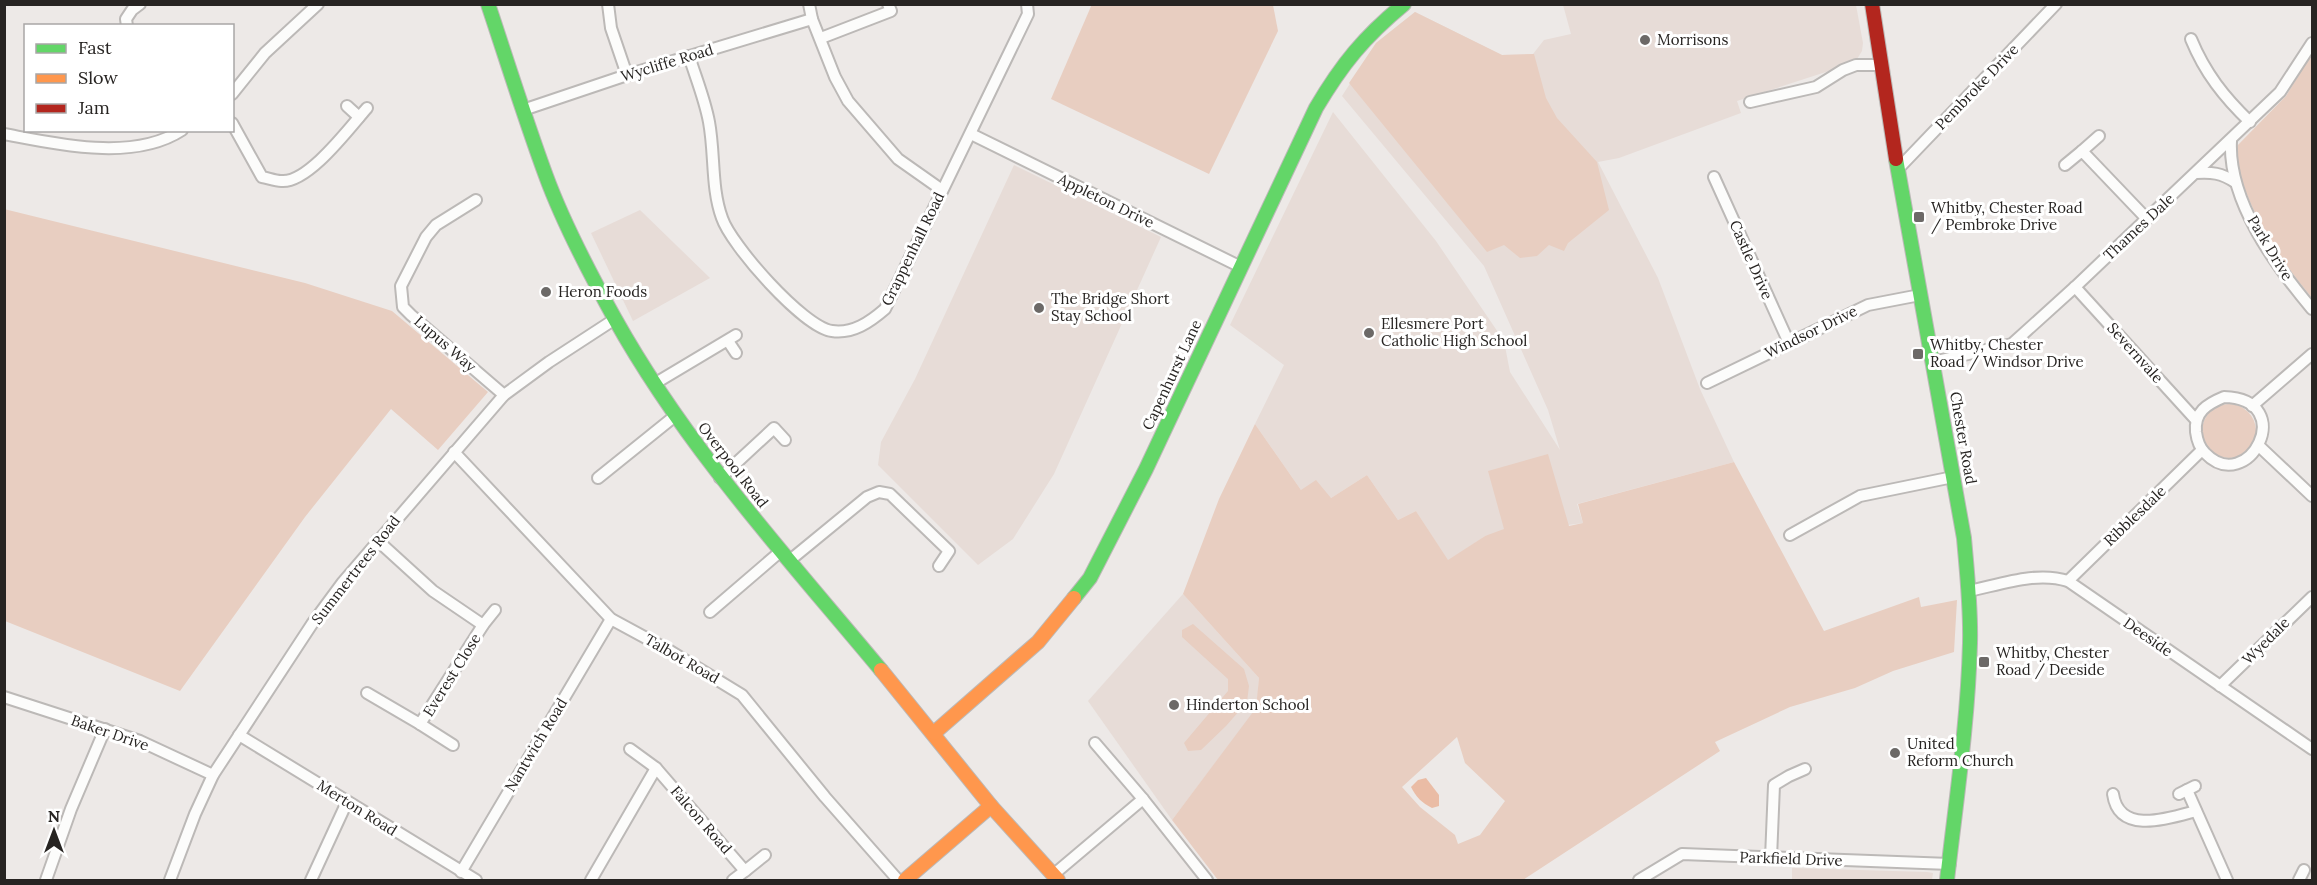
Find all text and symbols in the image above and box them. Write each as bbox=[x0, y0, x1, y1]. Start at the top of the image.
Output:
legend bbox=[24, 24, 234, 132]
place label: Morrisons bbox=[1657, 30, 1728, 49]
marker: Morrisons bbox=[1638, 33, 1652, 47]
text: Fast bbox=[78, 36, 112, 59]
street label: Wycliffe Road bbox=[618, 39, 715, 86]
street label: Pembroke Drive bbox=[1931, 40, 2022, 134]
text: Slow bbox=[78, 66, 118, 89]
text: Jam bbox=[77, 96, 110, 119]
street label: Appleton Drive bbox=[1054, 169, 1157, 232]
street label: Grappenhall Road bbox=[877, 189, 948, 309]
street label: Thames Dale bbox=[2099, 189, 2178, 264]
place label: Whitby, Chester Road / Pembroke Drive bbox=[1931, 198, 2083, 235]
marker: Whitby, Chester Road / Pembroke Drive bbox=[1912, 210, 1926, 224]
street label: Park Drive bbox=[2244, 212, 2297, 284]
street label: Castle Drive bbox=[1726, 217, 1777, 302]
place label: Heron Foods bbox=[558, 282, 647, 301]
marker: Heron Foods bbox=[539, 285, 553, 299]
place label: The Bridge Short Stay School bbox=[1051, 289, 1170, 325]
marker: The Bridge Short Stay School bbox=[1032, 301, 1046, 315]
street label: Windsor Drive bbox=[1761, 301, 1860, 362]
street label: Lupus Way bbox=[410, 311, 480, 376]
place label: Ellesmere Port Catholic High School bbox=[1381, 314, 1527, 350]
street label: Capenhurst Lane bbox=[1138, 317, 1205, 433]
street label: Severnvale bbox=[2103, 318, 2168, 387]
marker: Ellesmere Port Catholic High School bbox=[1362, 326, 1376, 340]
place label: Whitby, Chester Road / Windsor Drive bbox=[1930, 335, 2084, 372]
marker: Whitby, Chester Road / Windsor Drive bbox=[1911, 347, 1925, 361]
street label: Chester Road bbox=[1946, 390, 1981, 486]
street label: Overpool Road bbox=[694, 418, 773, 511]
street label: Ribblesdale bbox=[2100, 481, 2170, 550]
street label: Summertrees Road bbox=[307, 511, 404, 628]
street label: Deeside bbox=[2120, 613, 2177, 660]
street label: Wyedale bbox=[2238, 613, 2293, 668]
street label: Everest Close bbox=[418, 630, 485, 720]
street label: Talbot Road bbox=[642, 630, 723, 688]
place label: Whitby, Chester Road / Deeside bbox=[1996, 643, 2109, 680]
marker: Whitby, Chester Road / Deeside bbox=[1977, 655, 1991, 669]
street label: Nantwich Road bbox=[500, 694, 571, 795]
place label: Hinderton School bbox=[1186, 695, 1309, 714]
marker: Hinderton School bbox=[1167, 698, 1181, 712]
street label: Baker Drive bbox=[69, 710, 152, 755]
place label: United Reform Church bbox=[1907, 734, 2014, 770]
marker: United Reform Church bbox=[1888, 746, 1902, 760]
street label: Merton Road bbox=[314, 775, 401, 840]
street label: Falcon Road bbox=[667, 782, 736, 858]
north arrow bbox=[24, 801, 84, 861]
text: N bbox=[48, 806, 60, 826]
street label: Parkfield Drive bbox=[1739, 847, 1843, 870]

